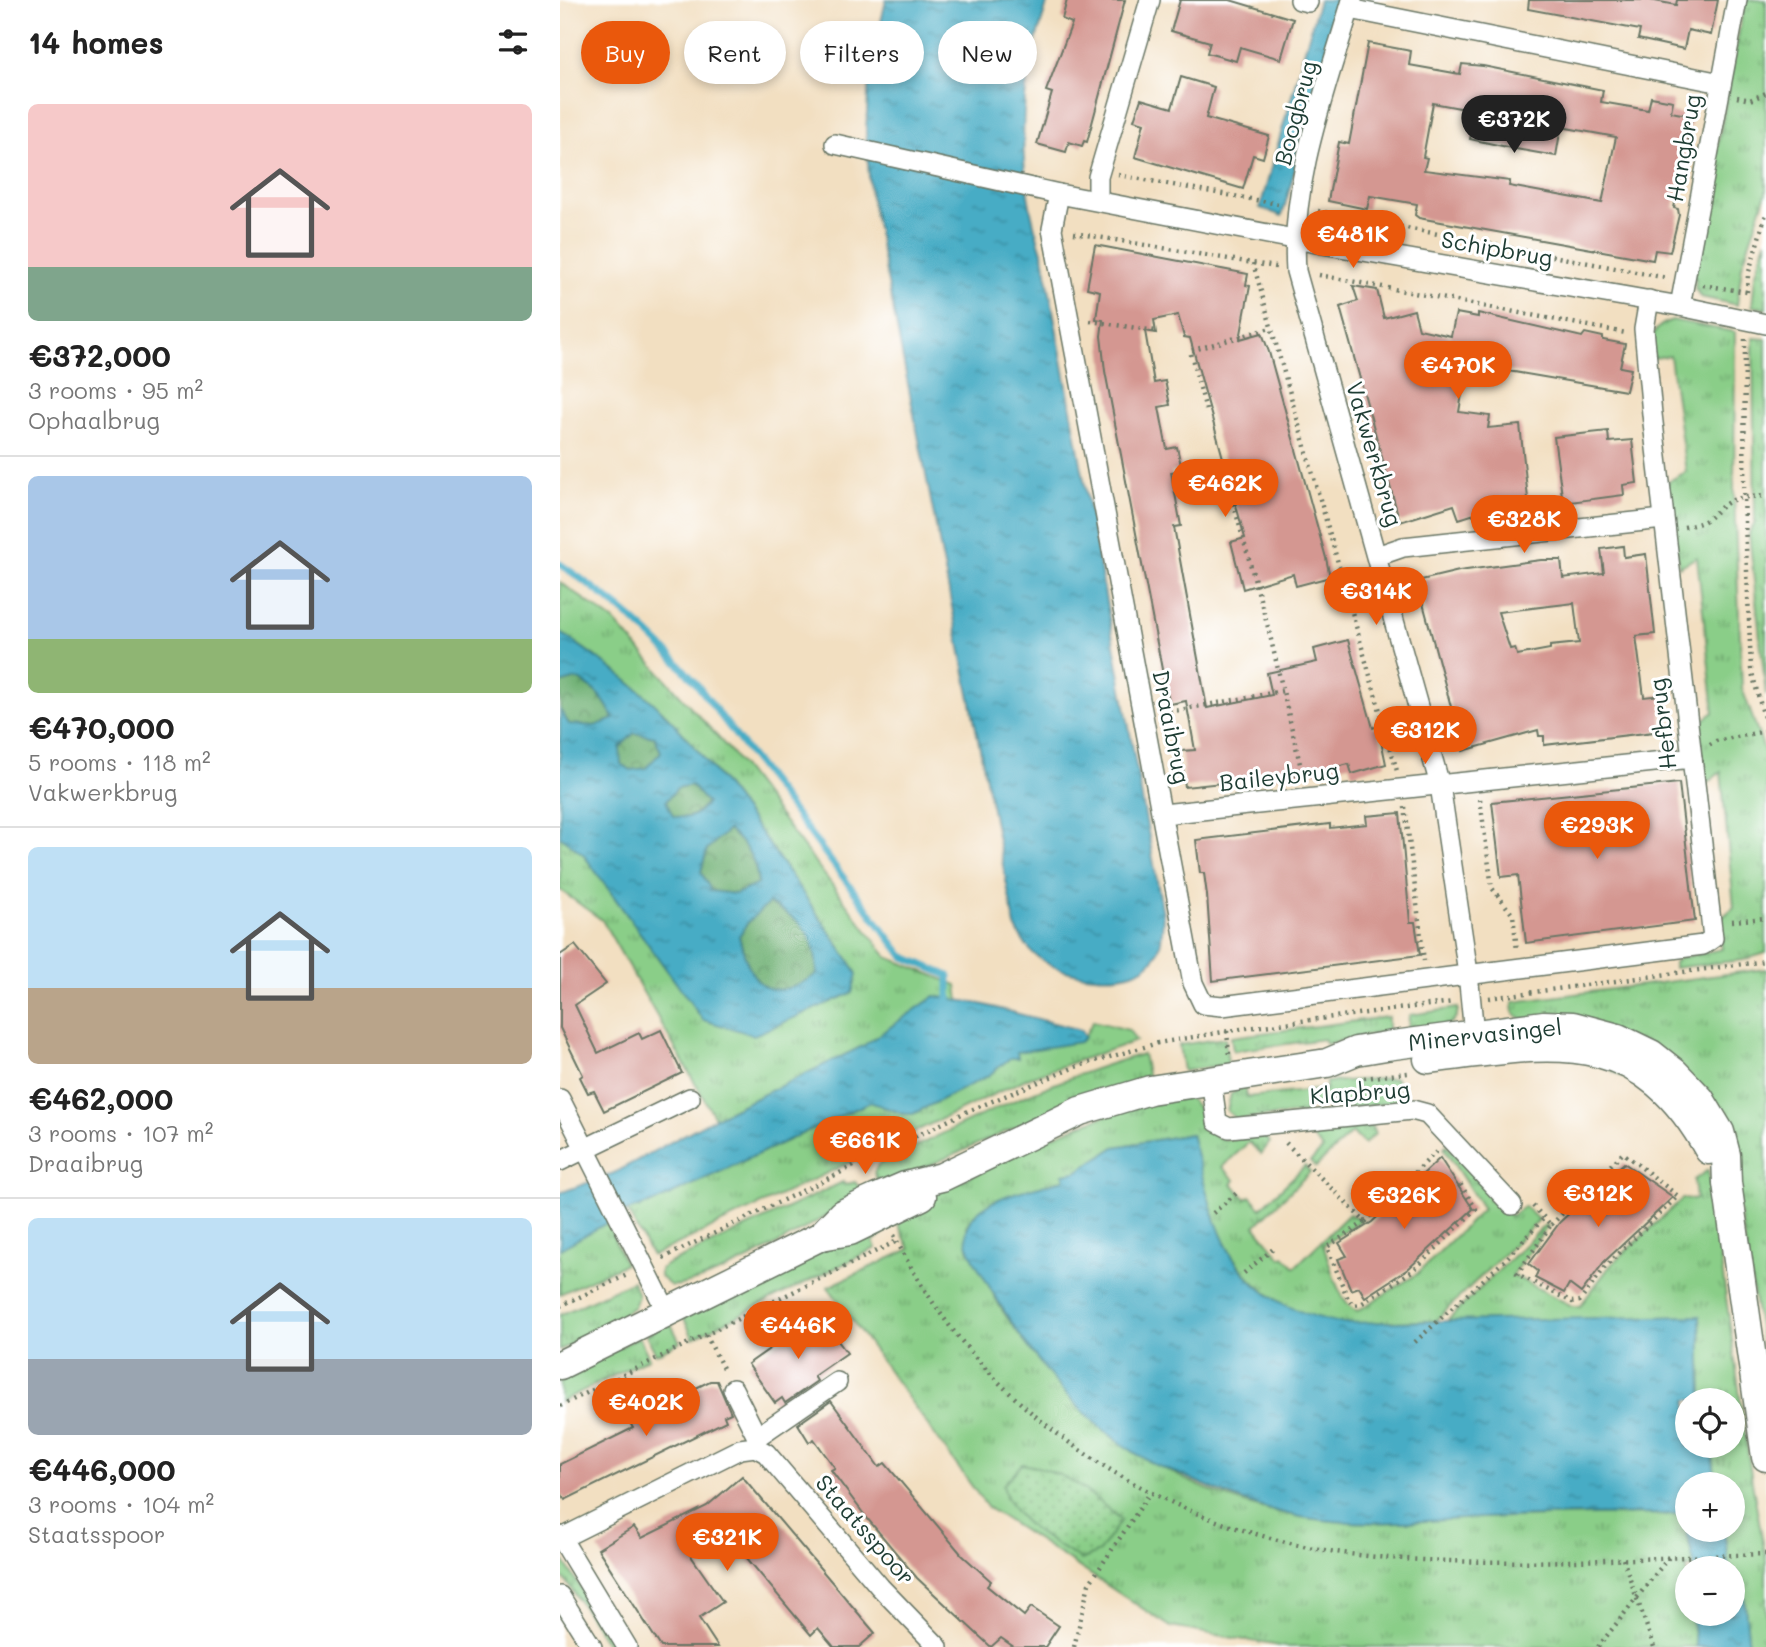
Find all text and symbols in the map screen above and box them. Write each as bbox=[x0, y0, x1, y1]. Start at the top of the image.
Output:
chip: Buy bbox=[581, 21, 670, 84]
chip: Rent bbox=[684, 21, 786, 84]
chip: Filters bbox=[800, 21, 924, 84]
chip: New bbox=[938, 21, 1037, 84]
text: 14 homes bbox=[28, 22, 164, 62]
icon: filters bbox=[494, 23, 532, 61]
street label: Boogbrug bbox=[1267, 57, 1323, 168]
street label: Hangbrug bbox=[1659, 92, 1707, 204]
pin: €372K bbox=[1465, 96, 1563, 155]
text: €372K bbox=[1477, 103, 1551, 133]
icon: home bbox=[217, 150, 343, 276]
pin: €481K bbox=[1304, 210, 1402, 270]
text: €481K bbox=[1317, 218, 1389, 248]
street label: Schipbrug bbox=[1439, 223, 1555, 273]
text: €372,000 bbox=[28, 335, 171, 375]
pin: €470K bbox=[1409, 342, 1507, 401]
text: €470K bbox=[1420, 349, 1496, 379]
text: 3 rooms · 95 m² bbox=[28, 375, 203, 405]
street label: Vakwerkbrug bbox=[1340, 378, 1410, 530]
text: Ophaalbrug bbox=[28, 405, 160, 435]
pin: €462K bbox=[1176, 460, 1274, 519]
text: €462K bbox=[1187, 467, 1263, 497]
pin: €328K bbox=[1475, 496, 1573, 555]
text: €328K bbox=[1487, 503, 1561, 533]
icon: home bbox=[217, 522, 343, 648]
pin: €314K bbox=[1327, 568, 1425, 627]
text: €314K bbox=[1340, 575, 1412, 605]
street label: Draaibrug bbox=[1146, 667, 1198, 786]
street label: Hefbrug bbox=[1642, 677, 1682, 771]
pin: €312K bbox=[1376, 706, 1474, 766]
text: €470,000 bbox=[28, 707, 174, 747]
text: €312K bbox=[1390, 714, 1460, 744]
text: 5 rooms · 118 m² bbox=[28, 747, 211, 777]
street label: Baileybrug bbox=[1218, 755, 1340, 797]
text: Vakwerkbrug bbox=[28, 777, 177, 807]
pin: €293K bbox=[1548, 802, 1646, 861]
text: €293K bbox=[1560, 809, 1634, 839]
icon: home bbox=[217, 893, 343, 1019]
street label: Minervasingel bbox=[1406, 1011, 1563, 1057]
street label: Klapbrug bbox=[1309, 1074, 1411, 1110]
text: €462,000 bbox=[28, 1078, 173, 1118]
pin: €661K bbox=[816, 1116, 914, 1176]
text: 3 rooms · 107 m² bbox=[28, 1118, 214, 1148]
text: €661K bbox=[829, 1124, 901, 1154]
text: Draaibrug bbox=[28, 1148, 143, 1178]
pin: €312K bbox=[1549, 1170, 1647, 1229]
pin: €326K bbox=[1355, 1172, 1453, 1231]
text: €312K bbox=[1563, 1177, 1633, 1207]
text: €326K bbox=[1367, 1179, 1441, 1209]
icon: home bbox=[217, 1264, 343, 1390]
pin: €446K bbox=[749, 1302, 847, 1361]
text: €446K bbox=[760, 1309, 836, 1339]
pin: €402K bbox=[597, 1378, 695, 1438]
text: €402K bbox=[608, 1386, 684, 1416]
map controls bbox=[1675, 1388, 1745, 1626]
button: locate bbox=[1675, 1388, 1745, 1458]
text: €446,000 bbox=[28, 1449, 176, 1489]
street label: Staatsspoor bbox=[809, 1468, 922, 1591]
button: + bbox=[1675, 1472, 1745, 1542]
text: 3 rooms · 104 m² bbox=[28, 1489, 214, 1519]
pin: €321K bbox=[678, 1514, 776, 1573]
text: Staatsspoor bbox=[28, 1519, 165, 1549]
text: €321K bbox=[692, 1521, 762, 1551]
button: − bbox=[1675, 1556, 1745, 1626]

